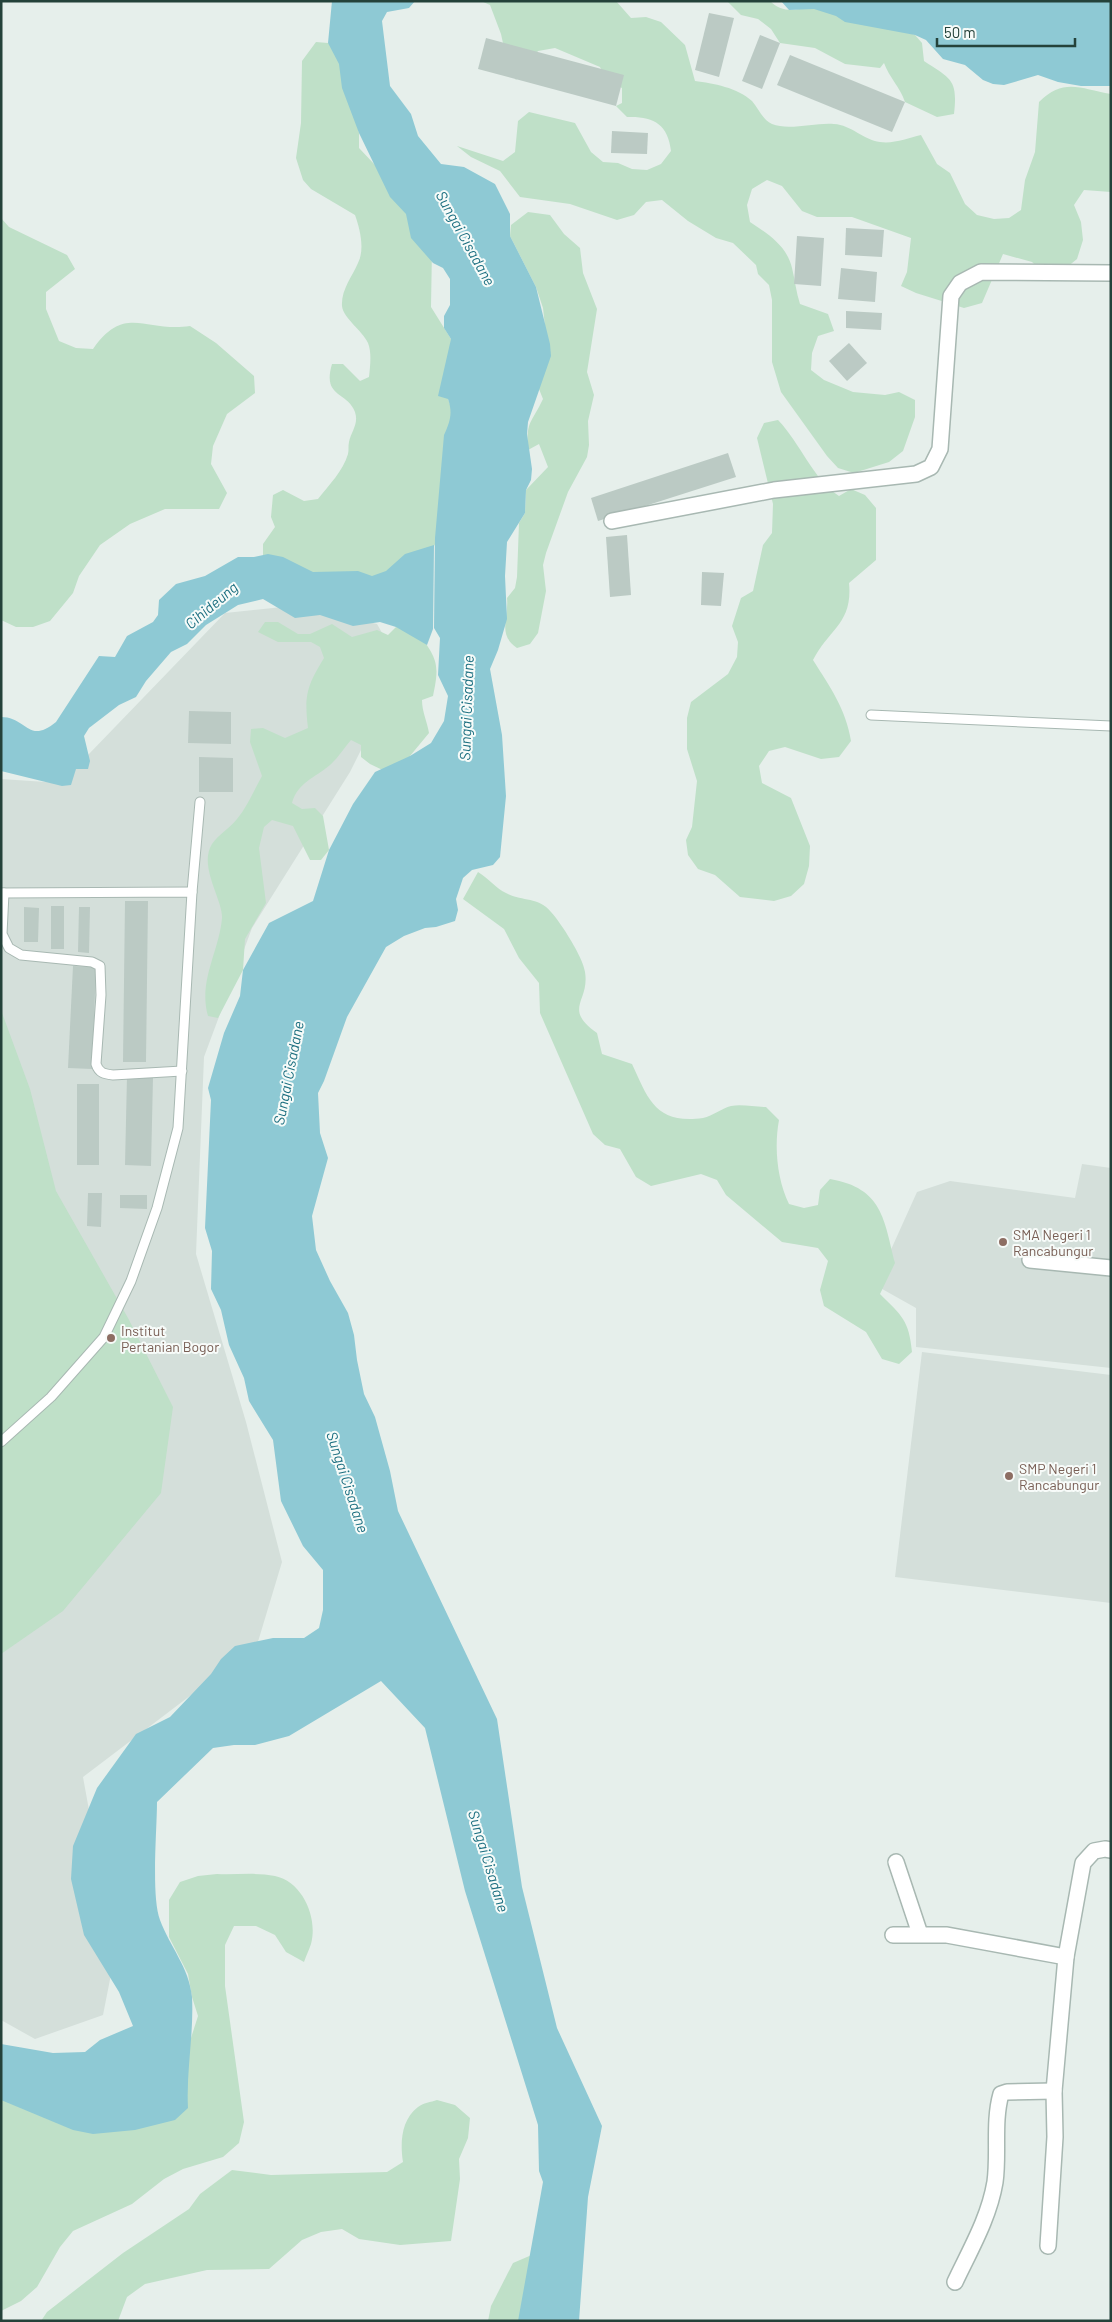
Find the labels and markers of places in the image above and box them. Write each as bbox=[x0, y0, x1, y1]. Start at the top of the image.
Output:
place label: SMA Negeri 1 Rancabungur bbox=[1013, 1226, 1093, 1259]
marker: SMA Negeri 1 Rancabungur bbox=[997, 1236, 1009, 1248]
place label: Institut Pertanian Bogor bbox=[121, 1322, 219, 1355]
marker: Institut Pertanian Bogor bbox=[105, 1332, 117, 1344]
place label: SMP Negeri 1 Rancabungur bbox=[1019, 1460, 1099, 1493]
marker: SMP Negeri 1 Rancabungur bbox=[1003, 1470, 1015, 1482]

